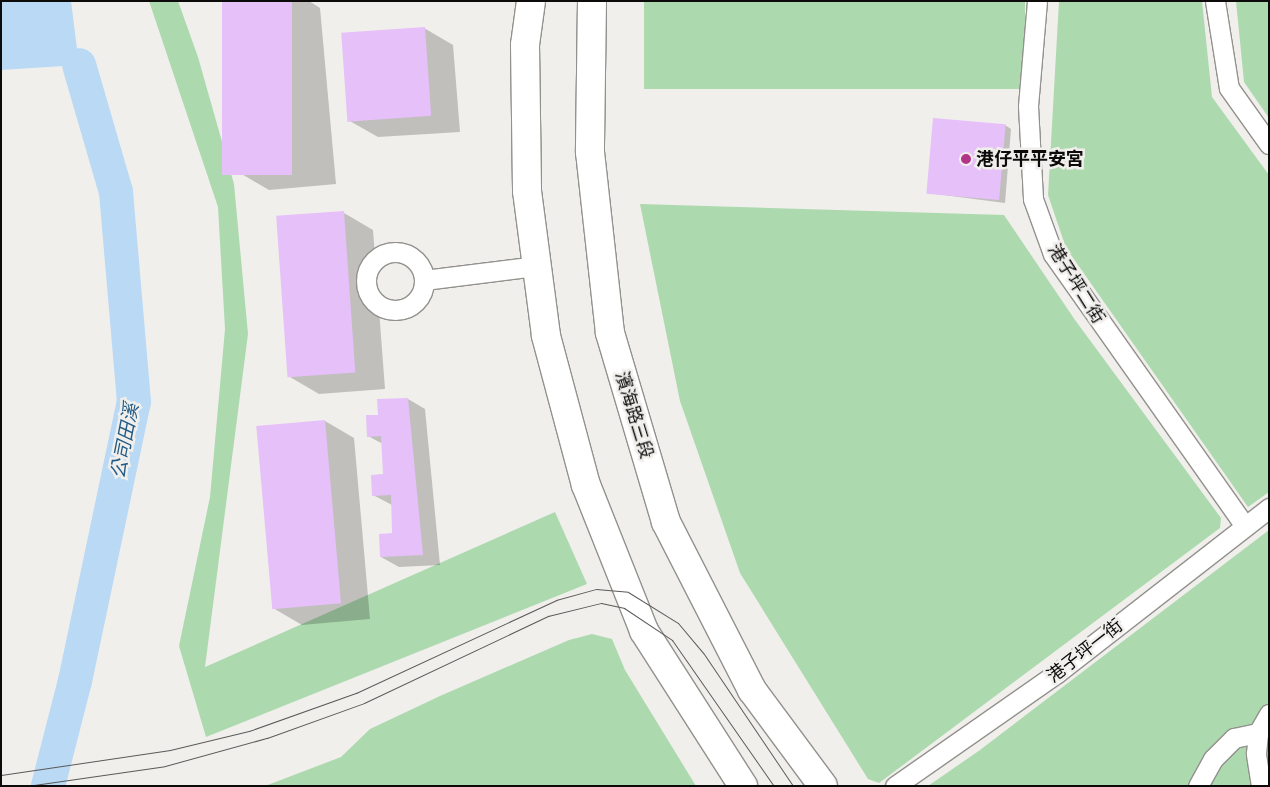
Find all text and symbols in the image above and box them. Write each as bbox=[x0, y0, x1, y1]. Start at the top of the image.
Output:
place label: 港仔平平安宮 bbox=[976, 148, 1084, 170]
marker: 港仔平平安宮 bbox=[960, 153, 972, 165]
street label: 港子坪二街 bbox=[1043, 240, 1109, 328]
street label: 濱海路三段 bbox=[611, 369, 657, 461]
water label: 公司田溪 bbox=[107, 402, 143, 480]
street label: 港子坪一街 bbox=[1043, 615, 1127, 687]

